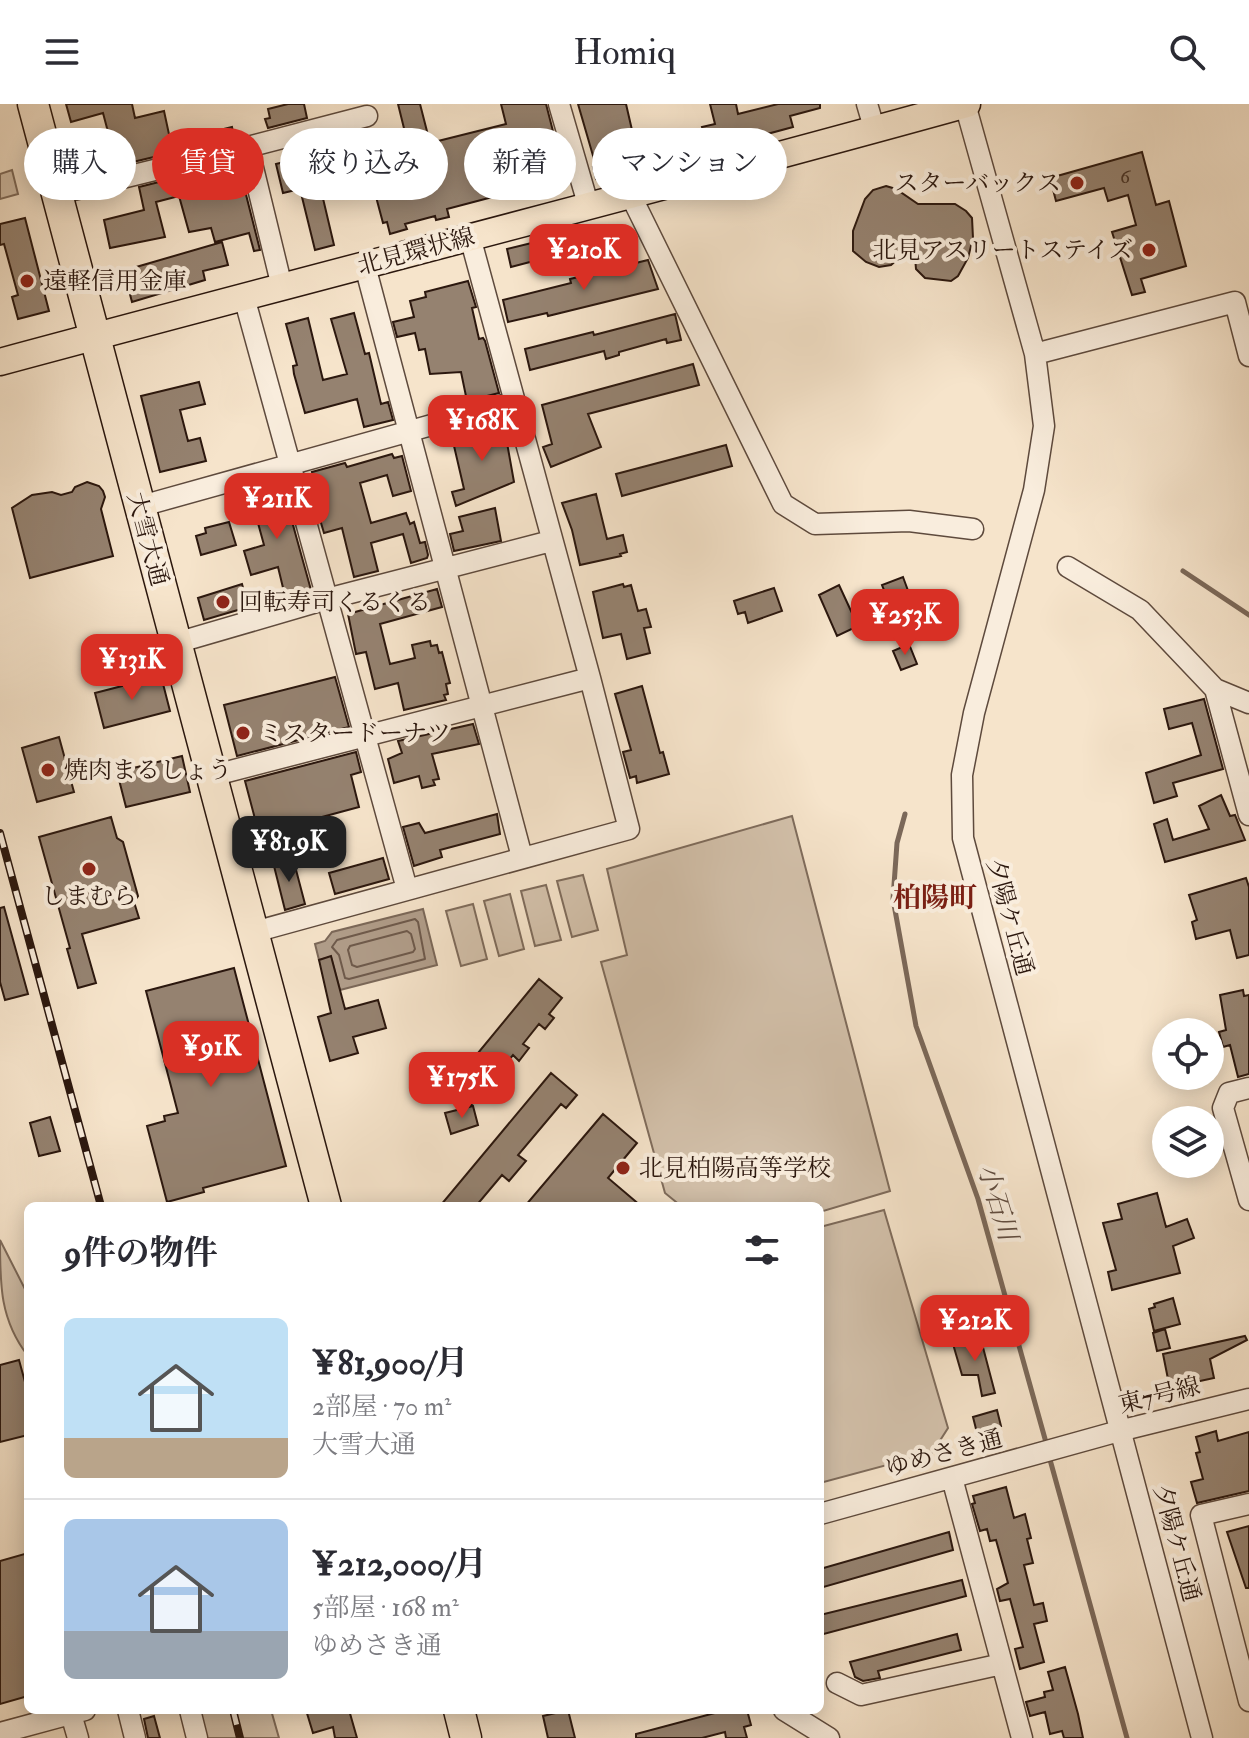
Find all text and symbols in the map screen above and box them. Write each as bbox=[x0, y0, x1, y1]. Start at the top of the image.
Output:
icon: menu bbox=[40, 30, 84, 74]
text: Homiq bbox=[573, 30, 676, 75]
icon: search bbox=[1165, 30, 1209, 74]
chip: 購入 bbox=[24, 128, 136, 200]
chip: 賃貸 bbox=[152, 128, 264, 200]
chip: 絞り込み bbox=[280, 128, 448, 200]
chip: 新着 bbox=[464, 128, 576, 200]
chip: マンション bbox=[592, 128, 787, 200]
house number: 6 bbox=[1120, 164, 1131, 189]
place label: スターバックス bbox=[894, 168, 1061, 199]
marker: スターバックス bbox=[1068, 174, 1086, 192]
street label: 北見環状線 bbox=[354, 221, 478, 282]
pin: ¥210K bbox=[528, 224, 640, 292]
text: ¥210K bbox=[547, 234, 621, 266]
place label: 北見アスリートステイズ bbox=[873, 235, 1133, 266]
marker: 北見アスリートステイズ bbox=[1140, 241, 1158, 259]
place label: 遠軽信用金庫 bbox=[43, 266, 187, 297]
marker: 遠軽信用金庫 bbox=[18, 272, 36, 290]
pin: ¥168K bbox=[426, 395, 538, 463]
text: ¥168K bbox=[446, 405, 518, 437]
pin: ¥211K bbox=[221, 473, 333, 541]
text: ¥211K bbox=[242, 483, 312, 515]
street label: 大雪大通 bbox=[120, 489, 175, 590]
place label: 回転寿司くるくる bbox=[239, 587, 431, 618]
pin: ¥253K bbox=[849, 589, 961, 657]
marker: 回転寿司くるくる bbox=[214, 593, 232, 611]
text: ¥253K bbox=[869, 599, 941, 631]
pin: ¥131K bbox=[76, 634, 188, 702]
text: ¥131K bbox=[99, 644, 165, 676]
place label: ミスタードーナツ bbox=[259, 718, 451, 749]
marker: ミスタードーナツ bbox=[234, 724, 252, 742]
place label: 焼肉まるしょう bbox=[64, 755, 232, 786]
marker: 焼肉まるしょう bbox=[39, 761, 57, 779]
pin: ¥81.9K bbox=[224, 816, 354, 884]
text: ¥81.9K bbox=[250, 826, 328, 858]
street label: 夕陽ケ丘通 bbox=[979, 855, 1040, 979]
marker: しまむら bbox=[80, 860, 98, 878]
place label: しまむら bbox=[41, 881, 137, 912]
district label: 柏陽町 bbox=[893, 881, 977, 916]
map controls bbox=[1152, 1018, 1224, 1178]
button: locate bbox=[1152, 1018, 1224, 1090]
pin: ¥91K bbox=[164, 1021, 258, 1089]
text: ¥91K bbox=[181, 1031, 241, 1063]
pin: ¥175K bbox=[406, 1052, 518, 1120]
text: ¥175K bbox=[427, 1062, 497, 1094]
button: layers bbox=[1152, 1106, 1224, 1178]
place label: 北見柏陽高等学校 bbox=[639, 1153, 831, 1184]
marker: 北見柏陽高等学校 bbox=[614, 1159, 632, 1177]
water label: 小石川 bbox=[970, 1160, 1025, 1247]
icon: filters bbox=[740, 1228, 784, 1272]
text: 9件の物件 bbox=[64, 1232, 217, 1275]
pin: ¥212K bbox=[919, 1295, 1031, 1363]
text: ¥212K bbox=[938, 1305, 1012, 1337]
text: ¥81,900/月 bbox=[312, 1342, 469, 1385]
icon: home bbox=[128, 1350, 224, 1446]
street label: 東7号線 bbox=[1115, 1370, 1203, 1421]
text: 2部屋 · 70 m² bbox=[312, 1391, 451, 1423]
street label: ゆめさき通 bbox=[882, 1423, 1006, 1484]
text: 大雪大通 bbox=[312, 1429, 416, 1461]
street label: 夕陽ケ丘通 bbox=[1146, 1481, 1207, 1605]
text: ¥212,000/月 bbox=[312, 1543, 487, 1586]
icon: home bbox=[128, 1551, 224, 1647]
text: 5部屋 · 168 m² bbox=[312, 1592, 459, 1624]
text: ゆめさき通 bbox=[312, 1630, 442, 1662]

